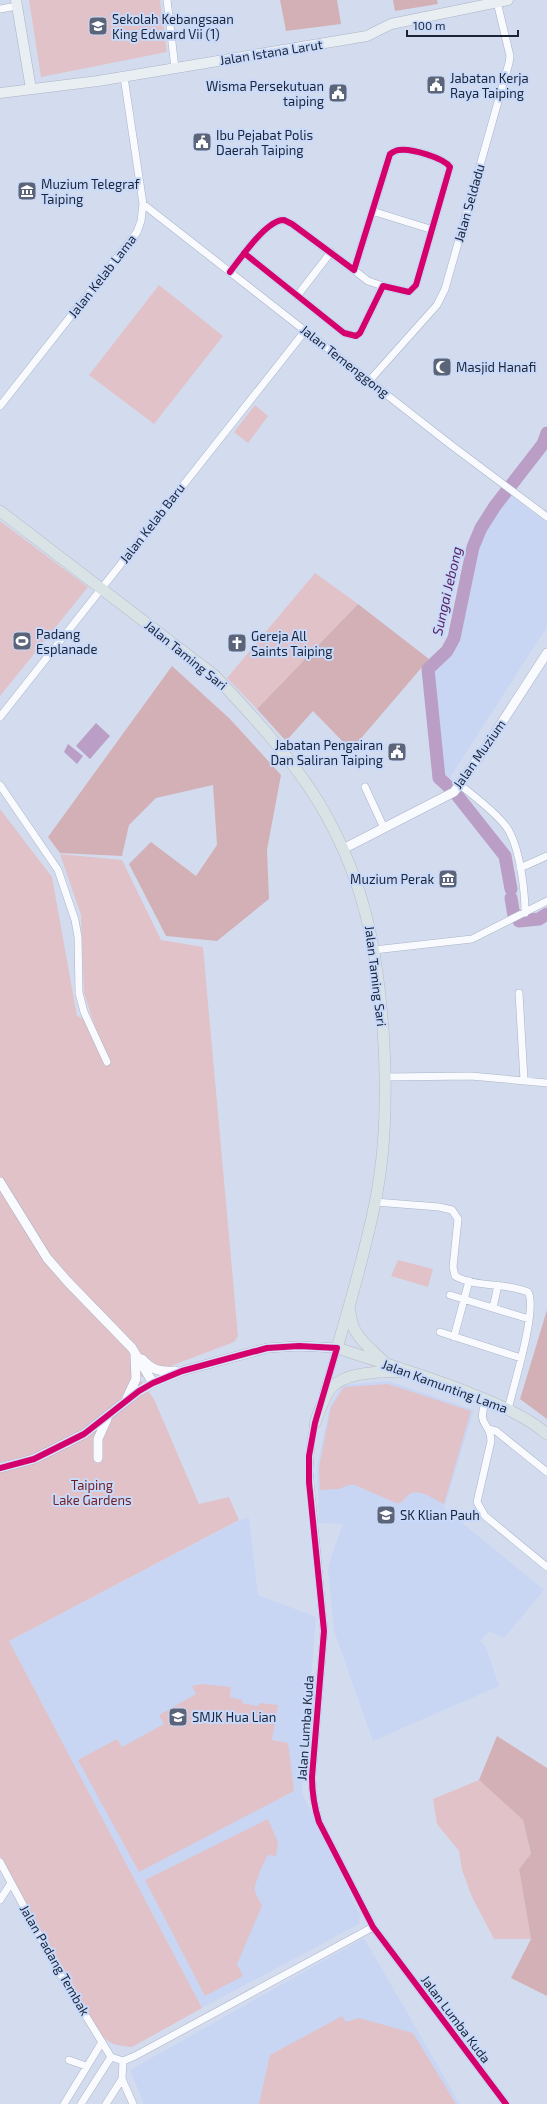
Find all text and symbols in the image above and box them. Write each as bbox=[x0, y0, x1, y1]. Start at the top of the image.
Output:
place label: Sekolah Kebangsaan King Edward Vii (1) bbox=[112, 11, 234, 42]
scale bar bbox=[407, 12, 518, 38]
school or university icon: Sekolah Kebangsaan King Edward Vii (1) bbox=[87, 15, 109, 37]
text: 100 m bbox=[413, 18, 445, 32]
street label: Jalan Istana Larut bbox=[218, 36, 324, 68]
place label: Jabatan Kerja Raya Taiping bbox=[450, 70, 529, 101]
public building icon: Jabatan Kerja Raya Taiping bbox=[425, 74, 447, 96]
place label: Wisma Persekutuan taiping bbox=[206, 78, 324, 109]
public building icon: Wisma Persekutuan taiping bbox=[327, 82, 349, 104]
place label: Ibu Pejabat Polis Daerah Taiping bbox=[216, 127, 313, 158]
public building icon: Ibu Pejabat Polis Daerah Taiping bbox=[191, 131, 213, 153]
street label: Jalan Seldadu bbox=[450, 162, 488, 244]
place label: Muzium Telegraf Taiping bbox=[41, 176, 141, 207]
museum icon: Muzium Telegraf Taiping bbox=[16, 180, 38, 202]
street label: Jalan Kelab Lama bbox=[65, 231, 139, 321]
street label: Jalan Temenggong bbox=[297, 321, 393, 401]
mosque icon: Masjid Hanafi bbox=[431, 356, 453, 378]
place label: Masjid Hanafi bbox=[456, 359, 536, 375]
street label: Jalan Kelab Baru bbox=[116, 480, 188, 566]
water label: Sungai Jebong bbox=[428, 545, 465, 637]
street label: Jalan Taming Sari bbox=[142, 617, 230, 693]
place label: Padang Esplanade bbox=[36, 626, 98, 657]
place label: Gereja All Saints Taiping bbox=[251, 628, 333, 659]
sports icon: Padang Esplanade bbox=[11, 630, 33, 652]
church icon: Gereja All Saints Taiping bbox=[226, 632, 248, 654]
street label: Jalan Muzium bbox=[449, 716, 509, 792]
place label: Jabatan Pengairan Dan Saliran Taiping bbox=[270, 737, 383, 768]
public building icon: Jabatan Pengairan Dan Saliran Taiping bbox=[386, 741, 408, 763]
museum icon: Muzium Perak bbox=[437, 868, 459, 890]
place label: Muzium Perak bbox=[350, 871, 434, 887]
street label: Jalan Taming Sari bbox=[362, 925, 390, 1027]
street label: Jalan Kamunting Lama bbox=[380, 1356, 510, 1416]
park label: Taiping Lake Gardens bbox=[52, 1477, 132, 1508]
school or university icon: SK Klian Pauh bbox=[375, 1504, 397, 1526]
place label: SK Klian Pauh bbox=[400, 1507, 480, 1523]
street label: Jalan Lumba Kuda bbox=[293, 1675, 317, 1781]
school or university icon: SMJK Hua Lian bbox=[167, 1706, 189, 1728]
place label: SMJK Hua Lian bbox=[192, 1709, 276, 1725]
street label: Jalan Padang Tembak bbox=[17, 1902, 93, 2019]
street label: Jalan Lumba Kuda bbox=[418, 1972, 494, 2066]

